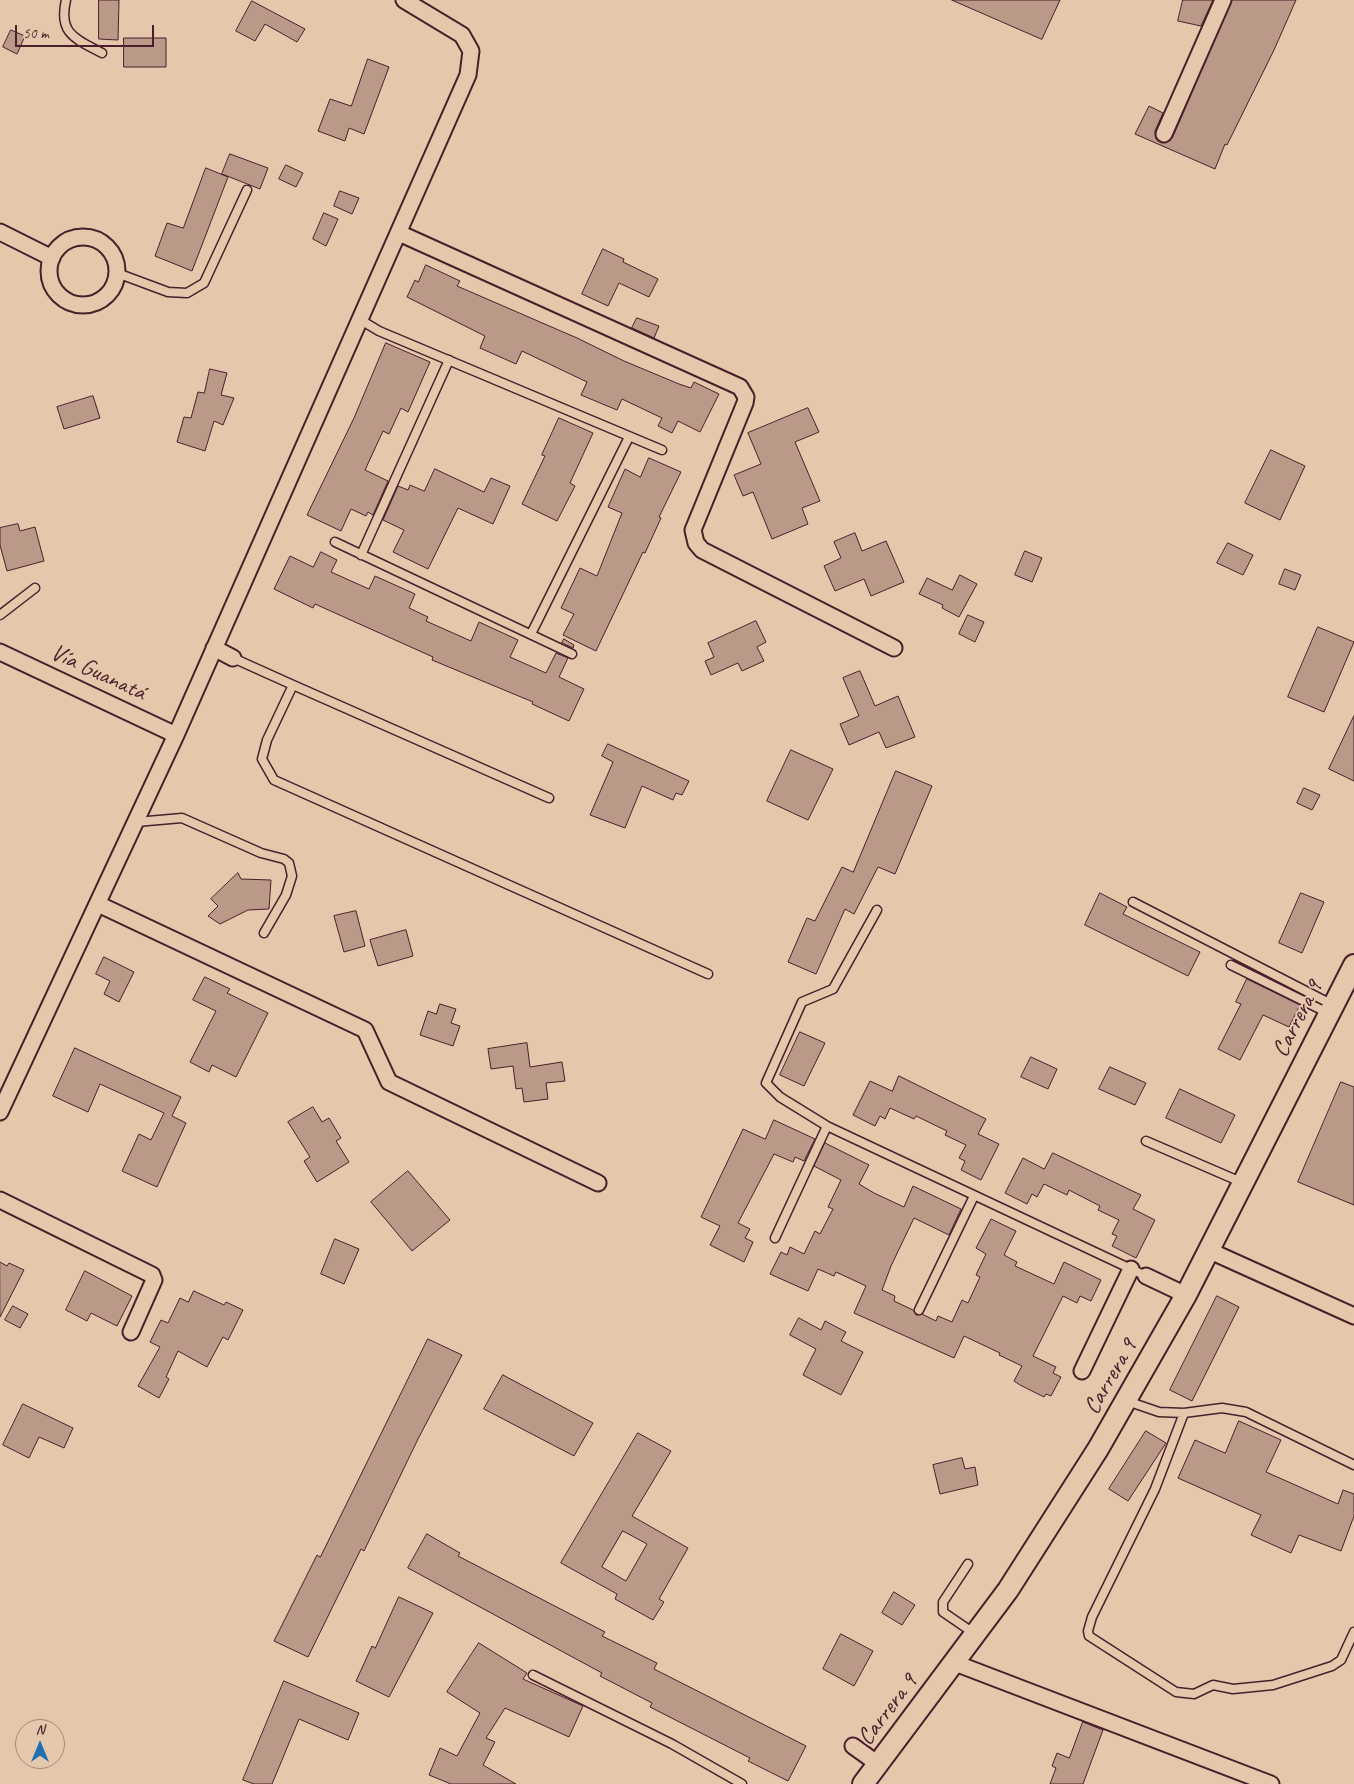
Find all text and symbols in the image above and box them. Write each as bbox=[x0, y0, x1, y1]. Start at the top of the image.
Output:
scale bar bbox=[18, 15, 156, 47]
text: 50 m bbox=[23, 24, 49, 43]
street label: Vía Guanatá bbox=[46, 638, 150, 708]
street label: Carrera 9 bbox=[1267, 976, 1329, 1062]
street label: Carrera 9 bbox=[1078, 1334, 1144, 1420]
street label: Carrera 9 bbox=[852, 1669, 924, 1751]
north arrow bbox=[15, 1719, 65, 1769]
text: N bbox=[36, 1721, 44, 1738]

